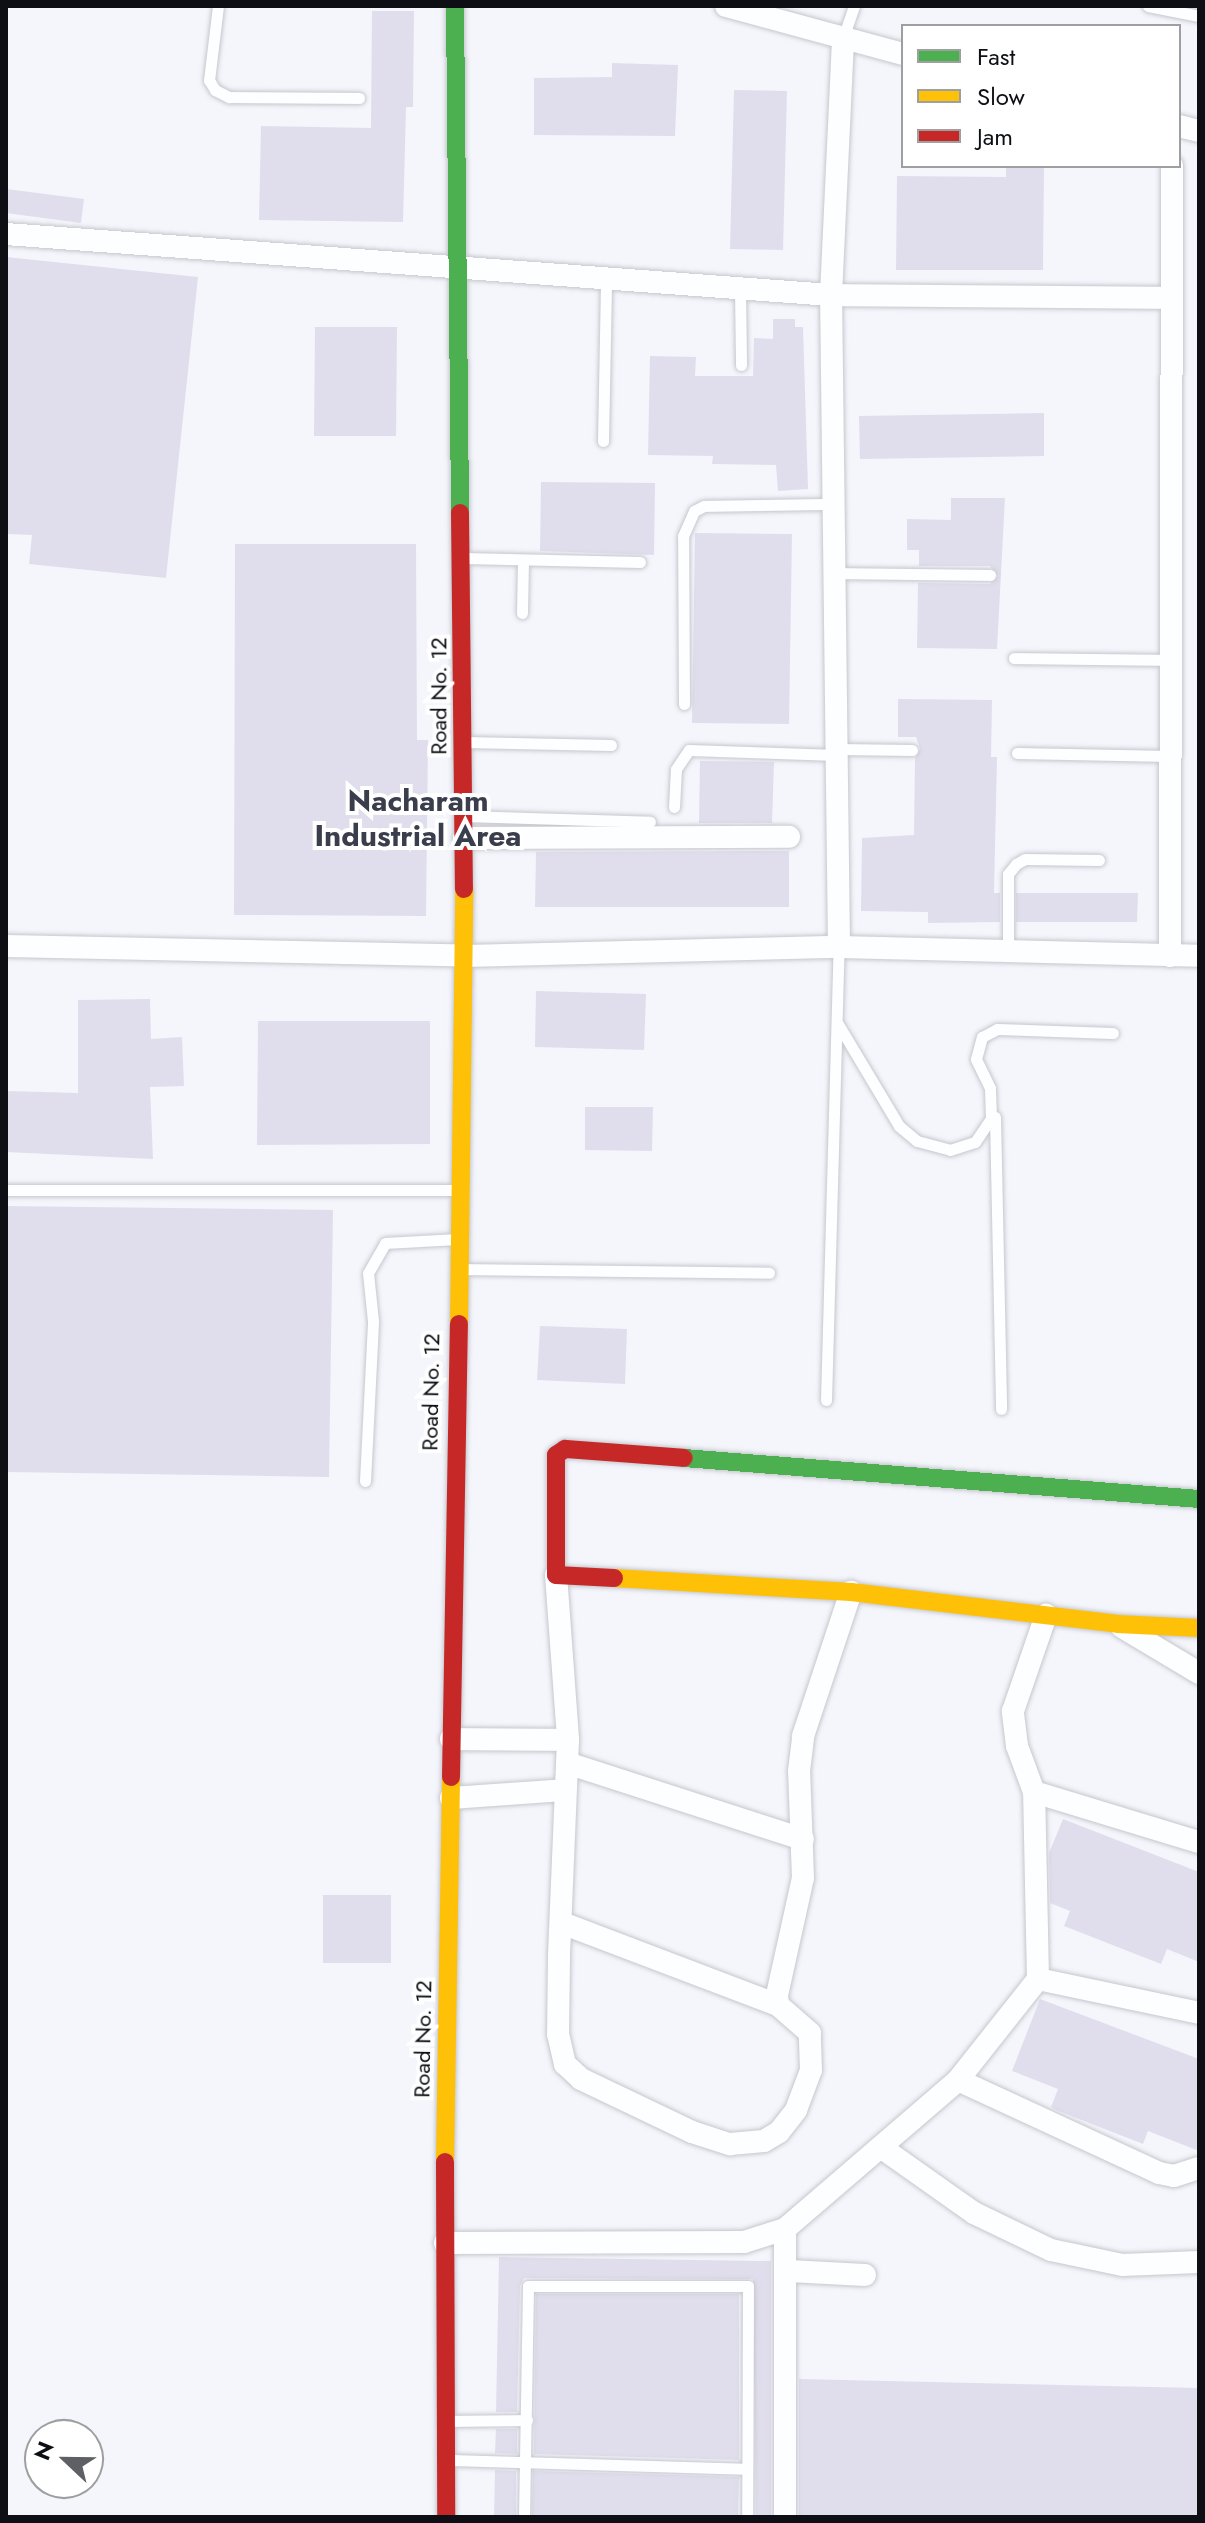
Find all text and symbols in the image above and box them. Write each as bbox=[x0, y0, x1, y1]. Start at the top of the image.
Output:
legend bbox=[901, 24, 1181, 168]
text: Fast bbox=[977, 39, 1015, 74]
text: Slow bbox=[977, 79, 1025, 114]
text: Jam bbox=[977, 119, 1013, 154]
street label: Road No. 12 bbox=[426, 637, 452, 755]
district label: Nacharam Industrial Area bbox=[315, 783, 521, 854]
street label: Road No. 12 bbox=[417, 1333, 445, 1451]
street label: Road No. 12 bbox=[409, 1980, 437, 2098]
north arrow bbox=[24, 2419, 104, 2499]
text: N bbox=[25, 2437, 62, 2465]

